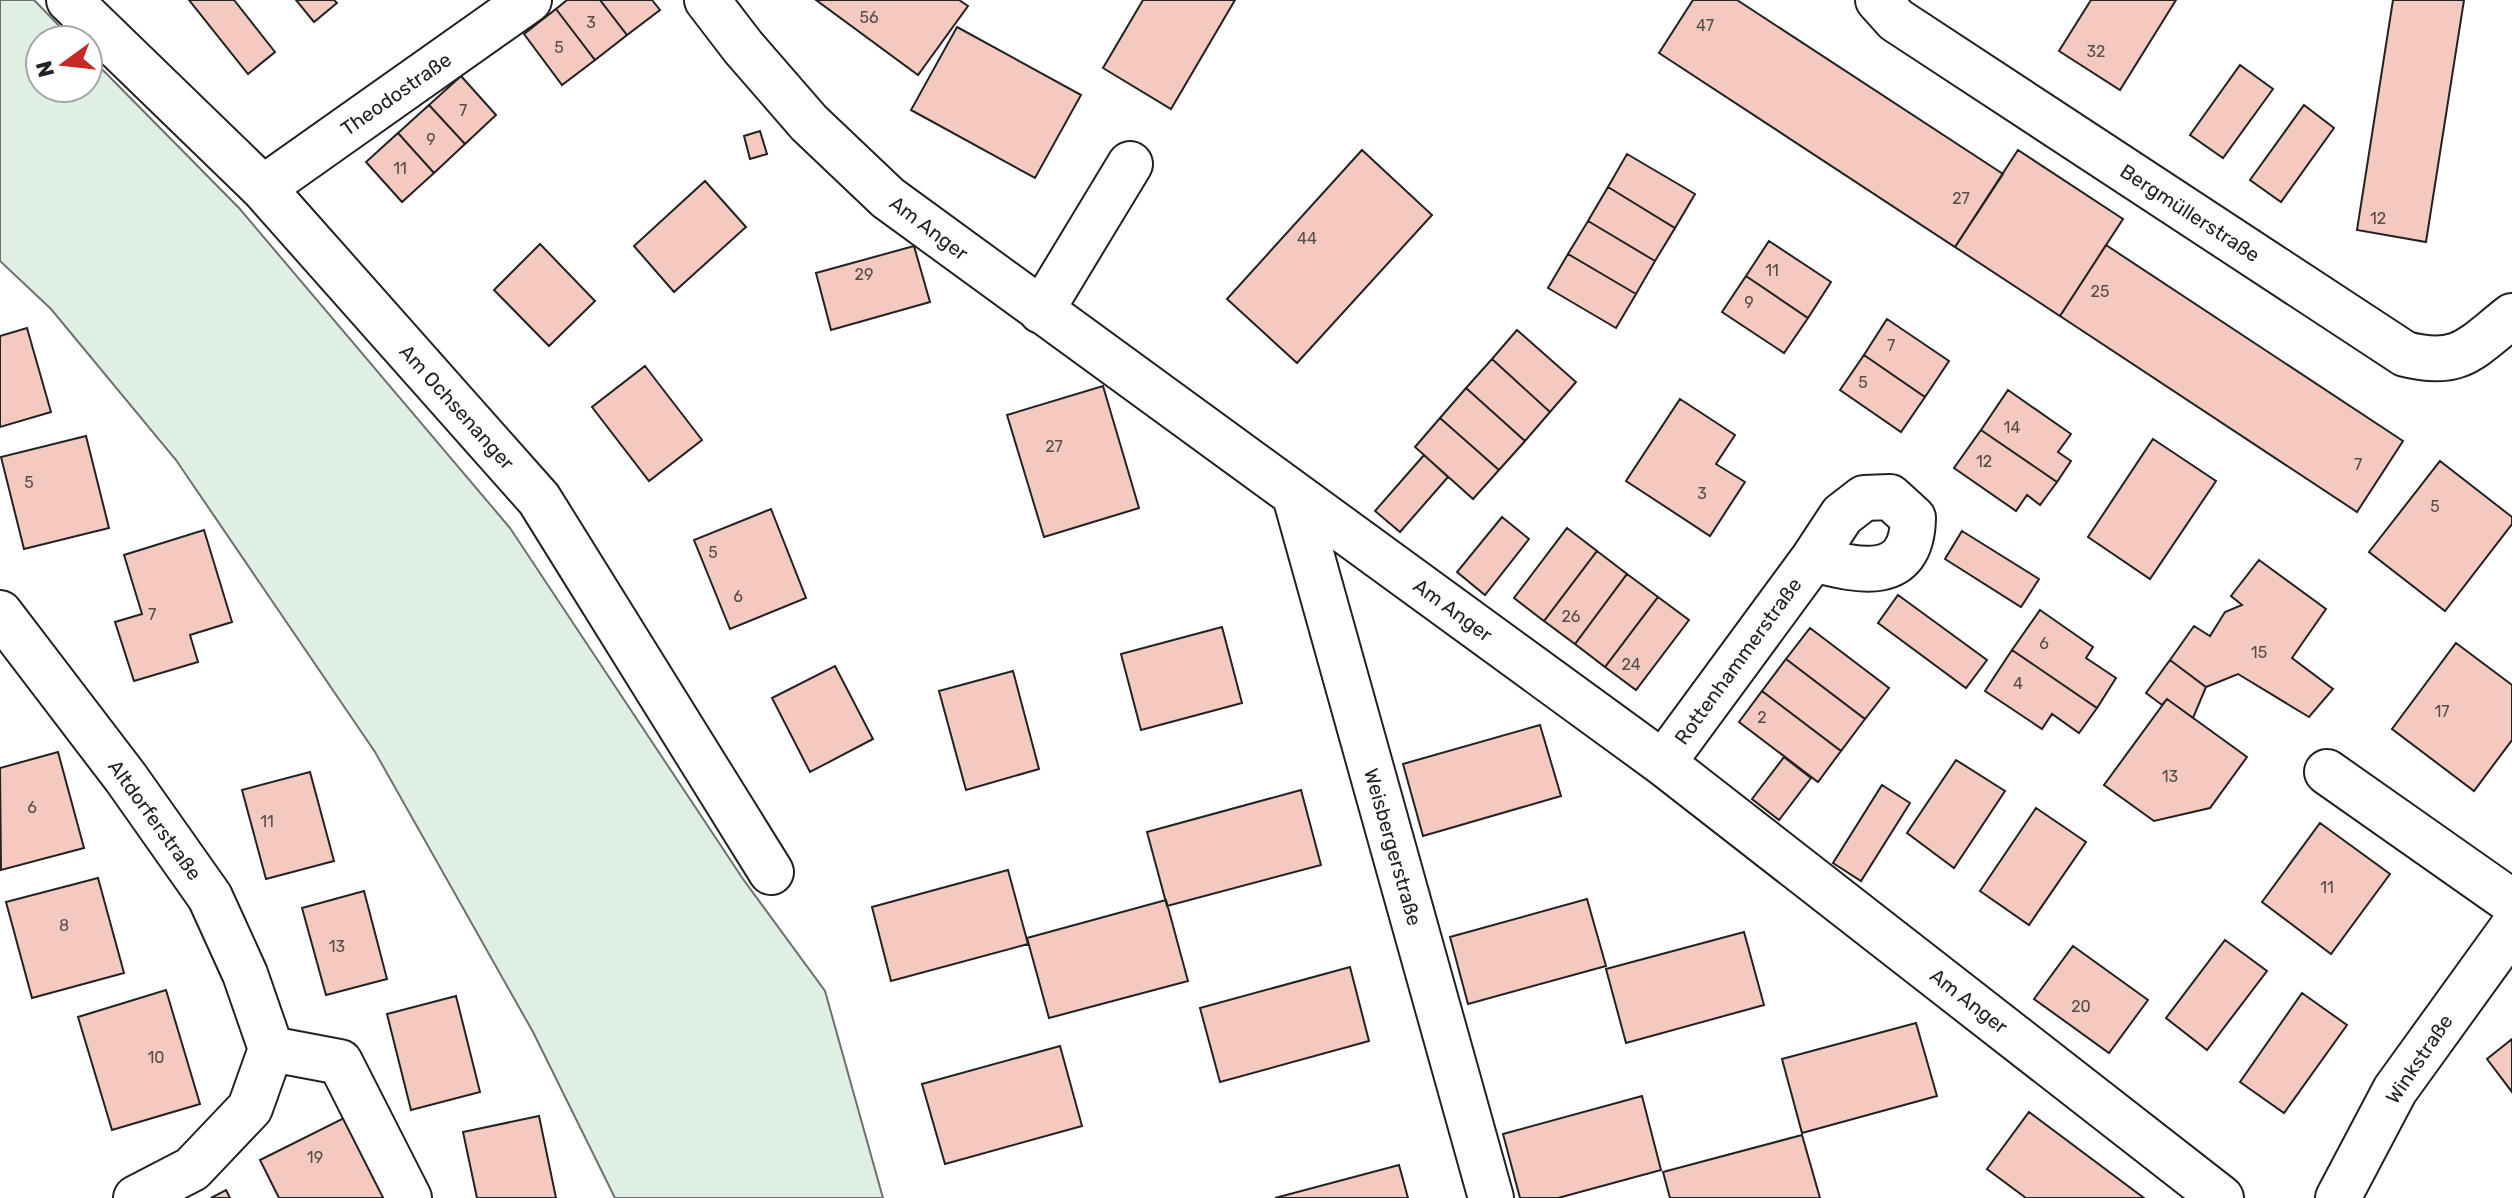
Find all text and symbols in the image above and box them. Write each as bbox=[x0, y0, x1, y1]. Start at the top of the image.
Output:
house number: 56 bbox=[859, 8, 879, 27]
house number: 3 bbox=[586, 13, 596, 32]
house number: 47 bbox=[1696, 16, 1714, 35]
north arrow bbox=[24, 24, 104, 104]
house number: 5 bbox=[554, 38, 564, 57]
house number: 32 bbox=[2086, 42, 2106, 61]
street label: Theodostraße bbox=[336, 47, 456, 141]
text: N bbox=[30, 58, 60, 80]
house number: 7 bbox=[459, 101, 467, 120]
house number: 9 bbox=[426, 130, 436, 149]
house number: 11 bbox=[393, 159, 407, 178]
street label: Bergmüllerstraße bbox=[2116, 159, 2264, 267]
house number: 27 bbox=[1952, 189, 1970, 208]
street label: Am Anger bbox=[885, 191, 973, 265]
house number: 12 bbox=[2370, 209, 2386, 228]
house number: 44 bbox=[1297, 229, 1317, 248]
house number: 11 bbox=[1765, 261, 1779, 280]
house number: 29 bbox=[855, 265, 873, 284]
house number: 25 bbox=[2091, 282, 2109, 301]
house number: 9 bbox=[1744, 293, 1754, 312]
house number: 7 bbox=[1887, 336, 1895, 355]
street label: Am Ochsenanger bbox=[394, 339, 520, 475]
house number: 5 bbox=[1858, 373, 1868, 392]
house number: 14 bbox=[2004, 418, 2020, 437]
house number: 27 bbox=[1045, 437, 1063, 456]
house number: 12 bbox=[1976, 452, 1992, 471]
house number: 7 bbox=[2354, 455, 2362, 474]
house number: 5 bbox=[24, 473, 34, 492]
house number: 3 bbox=[1697, 484, 1707, 503]
house number: 5 bbox=[2430, 497, 2440, 516]
house number: 5 bbox=[708, 543, 718, 562]
street label: Am Anger bbox=[1409, 573, 1498, 647]
street label: Rottenhammerstraße bbox=[1669, 573, 1807, 749]
house number: 6 bbox=[733, 587, 743, 606]
house number: 7 bbox=[148, 605, 156, 624]
house number: 26 bbox=[1561, 607, 1581, 626]
house number: 6 bbox=[2039, 634, 2049, 653]
house number: 15 bbox=[2251, 643, 2267, 662]
house number: 24 bbox=[1621, 655, 1641, 674]
house number: 4 bbox=[2013, 674, 2023, 693]
house number: 17 bbox=[2434, 702, 2450, 721]
house number: 2 bbox=[1757, 708, 1767, 727]
street label: Altdorferstraße bbox=[103, 755, 207, 885]
street label: Weisbergerstraße bbox=[1359, 766, 1427, 928]
house number: 13 bbox=[2162, 767, 2178, 786]
house number: 6 bbox=[27, 798, 37, 817]
house number: 11 bbox=[260, 812, 274, 831]
house number: 11 bbox=[2320, 878, 2334, 897]
house number: 8 bbox=[59, 916, 69, 935]
house number: 13 bbox=[329, 937, 345, 956]
street label: Am Anger bbox=[1925, 963, 2013, 1039]
house number: 20 bbox=[2071, 997, 2091, 1016]
street label: Winkstraße bbox=[2380, 1010, 2458, 1108]
house number: 10 bbox=[147, 1048, 165, 1067]
house number: 19 bbox=[307, 1148, 323, 1167]

